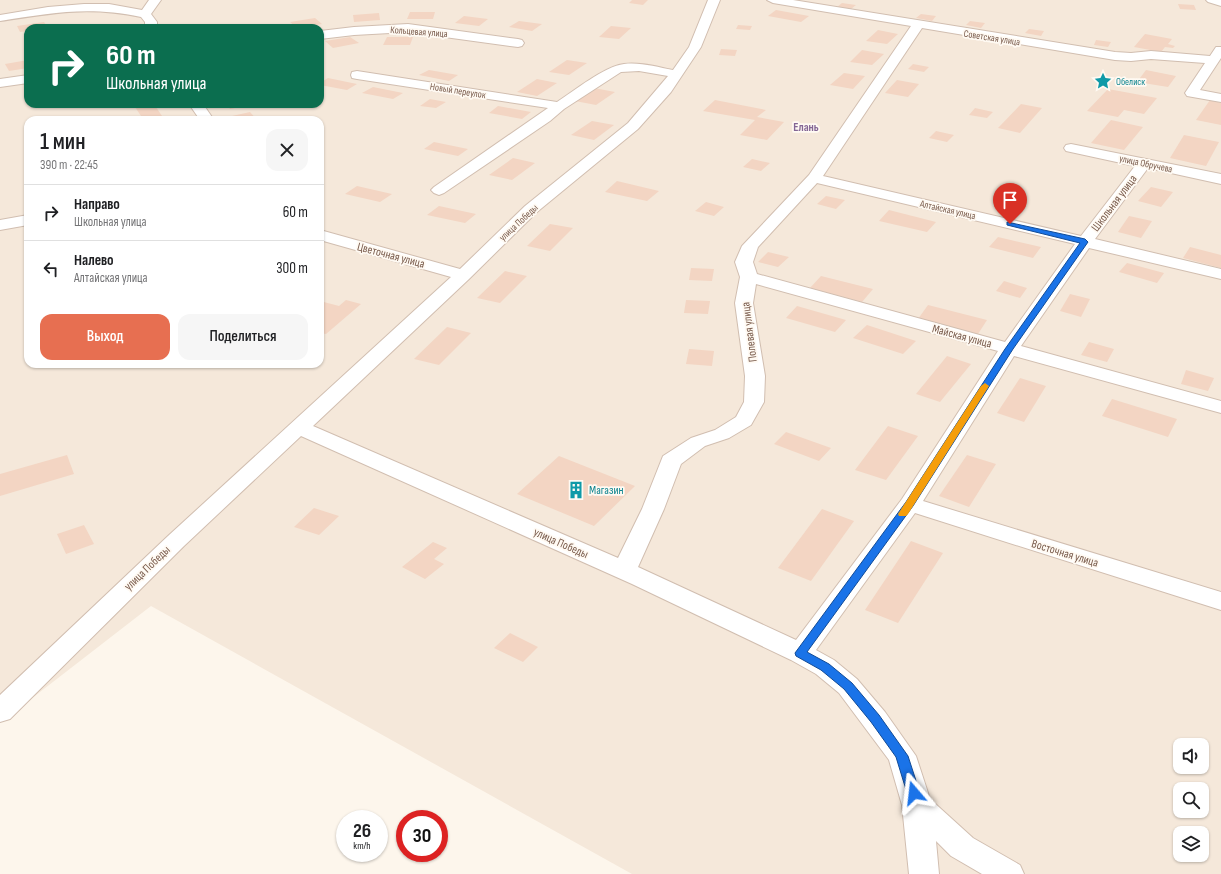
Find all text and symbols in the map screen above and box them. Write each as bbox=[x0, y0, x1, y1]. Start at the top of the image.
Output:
street label: Кольцевая улица bbox=[390, 24, 448, 40]
street label: Советская улица bbox=[963, 28, 1021, 48]
text: 60 m bbox=[106, 39, 155, 72]
icon: right bbox=[40, 40, 92, 92]
place icon: Обелиск bbox=[1093, 71, 1113, 91]
text: Школьная улица bbox=[106, 73, 206, 94]
place label: Обелиск bbox=[1116, 76, 1145, 88]
street label: Новый переулок bbox=[429, 81, 487, 101]
district label: Елань bbox=[793, 120, 819, 135]
text: 1 мин bbox=[40, 127, 85, 156]
button: close bbox=[266, 129, 308, 171]
street label: улица Обручева bbox=[1118, 152, 1174, 176]
text: 390 m · 22:45 bbox=[40, 157, 98, 173]
street label: Школьная улица bbox=[1088, 172, 1141, 235]
pin bbox=[993, 183, 1027, 224]
icon: arrive bbox=[999, 189, 1021, 211]
text: Направо bbox=[74, 195, 120, 214]
street label: Алтайская улица bbox=[918, 198, 977, 222]
icon: right bbox=[40, 202, 62, 224]
street label: улица Победы bbox=[497, 202, 541, 244]
text: 60 m bbox=[283, 203, 308, 222]
text: Школьная улица bbox=[74, 214, 147, 230]
street label: Цветочная улица bbox=[355, 239, 427, 272]
text: Налево bbox=[74, 251, 114, 270]
icon: left bbox=[40, 258, 62, 280]
text: 300 m bbox=[276, 259, 308, 278]
text: Алтайская улица bbox=[74, 270, 148, 286]
street label: Полевая улица bbox=[738, 301, 761, 363]
button: Выход bbox=[40, 314, 170, 360]
button: Поделиться bbox=[178, 314, 308, 360]
street label: Майская улица bbox=[930, 321, 994, 352]
building icon: Магазин bbox=[566, 480, 586, 500]
place label: Магазин bbox=[589, 483, 623, 498]
street label: улица Победы bbox=[531, 525, 590, 562]
street label: Восточная улица bbox=[1030, 536, 1100, 571]
street label: улица Победы bbox=[121, 543, 174, 594]
map controls bbox=[1173, 738, 1209, 862]
button: sound bbox=[1173, 738, 1209, 774]
position arrow bbox=[893, 772, 935, 814]
button: search bbox=[1173, 782, 1209, 818]
speed limit sign: 30 bbox=[396, 810, 448, 862]
text: 26 bbox=[353, 819, 371, 843]
button: layers bbox=[1173, 826, 1209, 862]
text: km/h bbox=[353, 840, 371, 852]

